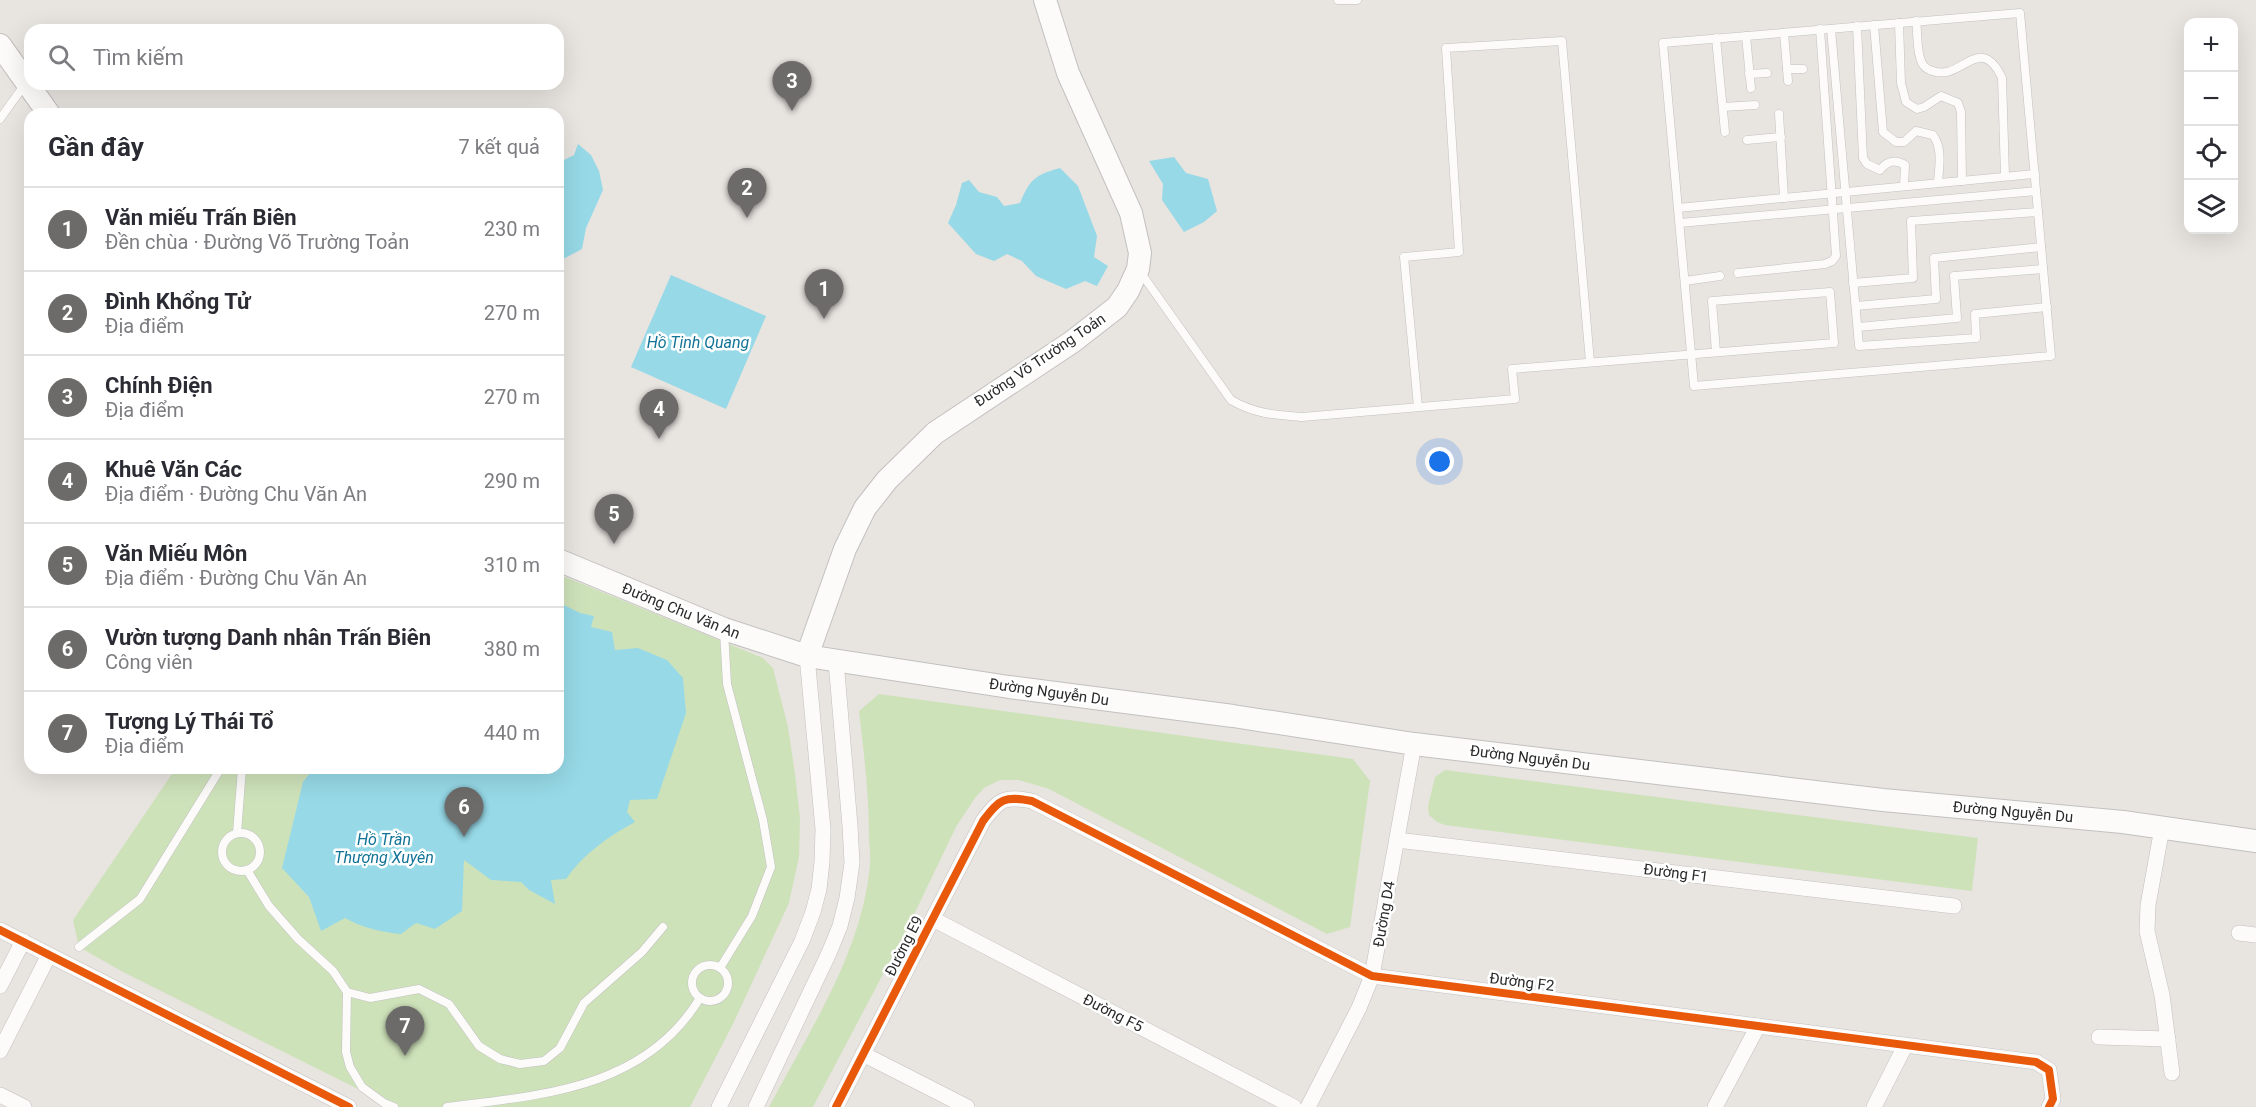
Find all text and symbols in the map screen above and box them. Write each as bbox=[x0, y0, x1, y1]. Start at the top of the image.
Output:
map controls bbox=[2184, 18, 2238, 234]
button: + bbox=[2184, 18, 2238, 72]
search box bbox=[24, 24, 564, 90]
icon: search bbox=[45, 41, 78, 74]
text: Tìm kiếm bbox=[93, 45, 184, 70]
pin: 3 bbox=[772, 62, 812, 111]
button: − bbox=[2184, 72, 2238, 126]
button: locate bbox=[2184, 126, 2238, 180]
text: Gần đây bbox=[48, 132, 144, 162]
text: 7 kết quả bbox=[458, 135, 540, 159]
pin: 2 bbox=[728, 168, 766, 218]
button: layers bbox=[2184, 180, 2238, 234]
text: Văn miếu Trấn Biên bbox=[105, 205, 297, 230]
text: 1 bbox=[62, 217, 73, 241]
text: 230 m bbox=[484, 217, 540, 241]
text: Đền chùa · Đường Võ Trường Toản bbox=[105, 230, 409, 254]
pin: 1 bbox=[804, 270, 844, 319]
text: Đình Khổng Tử bbox=[105, 289, 250, 314]
text: 2 bbox=[62, 301, 73, 325]
text: 270 m bbox=[484, 301, 540, 325]
street label: Đường Võ Trường Toản bbox=[971, 309, 1109, 411]
text: Địa điểm bbox=[105, 314, 184, 338]
water label: Hồ Tịnh Quang bbox=[647, 333, 750, 352]
text: Chính Điện bbox=[105, 373, 213, 398]
text: 3 bbox=[62, 385, 73, 409]
text: 270 m bbox=[484, 385, 540, 409]
pin: 4 bbox=[640, 390, 678, 439]
text: Địa điểm bbox=[105, 398, 184, 422]
your location bbox=[1425, 447, 1454, 476]
text: Khuê Văn Các bbox=[105, 457, 242, 482]
text: 4 bbox=[62, 469, 73, 493]
text: 290 m bbox=[484, 469, 540, 493]
text: Địa điểm · Đường Chu Văn An bbox=[105, 482, 367, 506]
pin: 5 bbox=[594, 494, 634, 544]
text: Văn Miếu Môn bbox=[105, 541, 247, 566]
text: 5 bbox=[62, 553, 73, 577]
text: 310 m bbox=[484, 553, 540, 577]
text: Địa điểm · Đường Chu Văn An bbox=[105, 566, 367, 590]
street label: Đường Chu Văn An bbox=[619, 579, 743, 643]
text: Vườn tượng Danh nhân Trấn Biên bbox=[105, 625, 431, 650]
text: 6 bbox=[62, 637, 73, 661]
text: 380 m bbox=[484, 637, 540, 661]
text: Công viên bbox=[105, 650, 193, 674]
street label: Đường Nguyễn Du bbox=[988, 675, 1110, 709]
text: Tượng Lý Thái Tổ bbox=[105, 709, 273, 734]
text: 7 bbox=[62, 721, 73, 745]
text: 440 m bbox=[484, 721, 540, 745]
text: Địa điểm bbox=[105, 734, 184, 758]
street label: Đường Nguyễn Du bbox=[1469, 742, 1591, 774]
pin: 6 bbox=[444, 788, 484, 837]
street label: Đường Nguyễn Du bbox=[1952, 798, 2074, 826]
water label: Hồ Trần Thượng Xuyên bbox=[334, 830, 434, 867]
street label: Đường F1 bbox=[1643, 860, 1709, 886]
street label: Đường D4 bbox=[1369, 879, 1399, 948]
street label: Đường E9 bbox=[881, 913, 927, 979]
street label: Đường F2 bbox=[1489, 969, 1555, 995]
street label: Đường F5 bbox=[1080, 990, 1146, 1036]
pin: 7 bbox=[386, 1006, 424, 1056]

